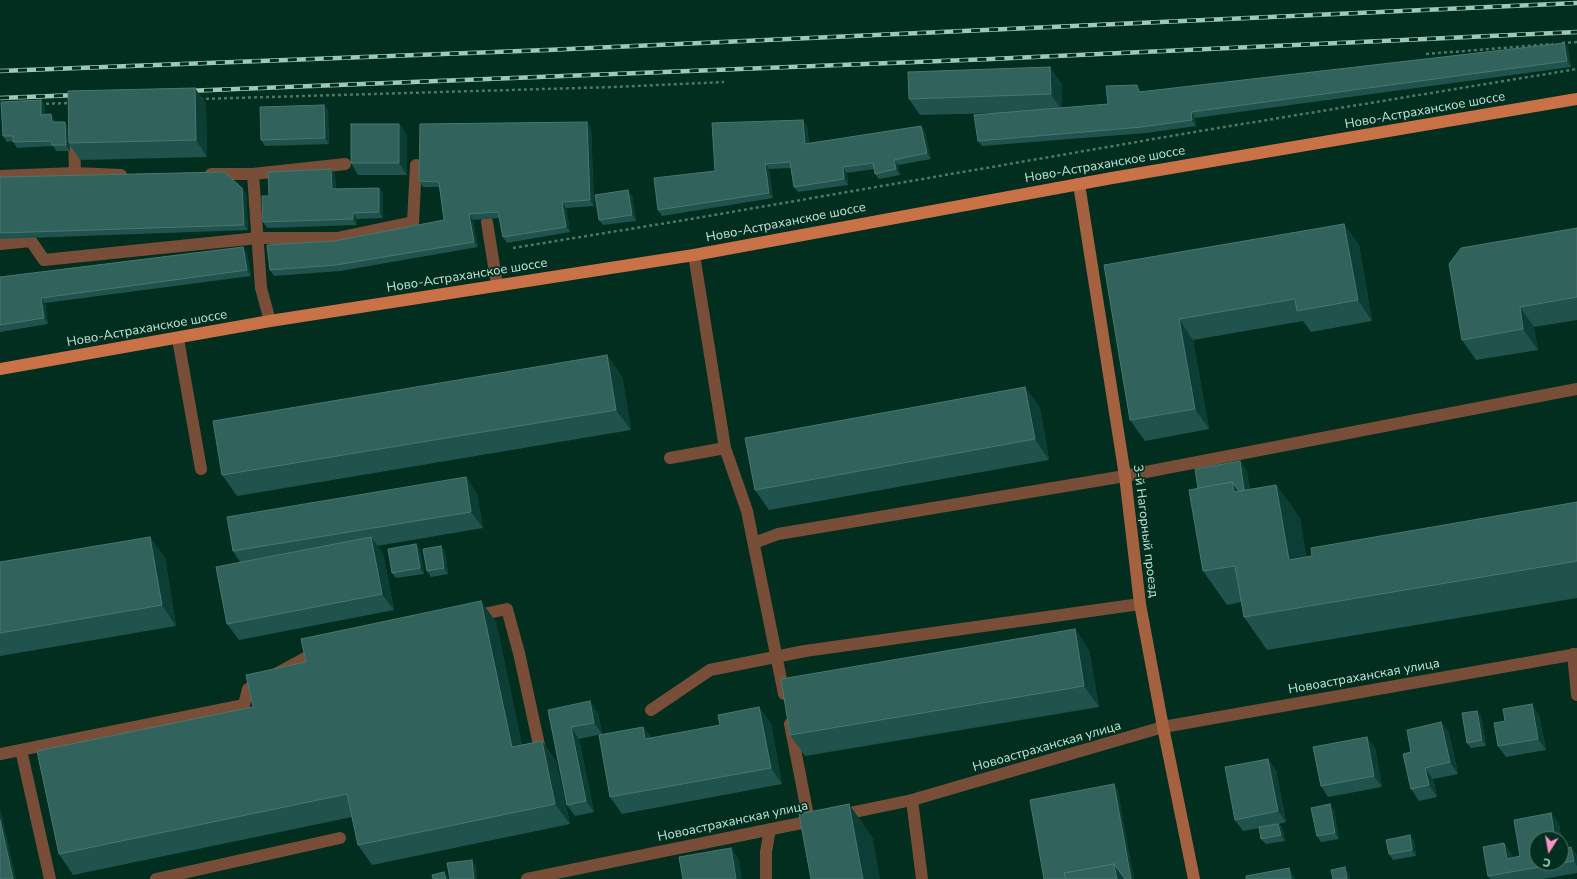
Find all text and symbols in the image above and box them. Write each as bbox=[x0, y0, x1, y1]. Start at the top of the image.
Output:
street label: Ново-Астраханское шоссе bbox=[1344, 89, 1506, 133]
street label: Ново-Астраханское шоссе bbox=[1024, 143, 1186, 187]
street label: Ново-Астраханское шоссе bbox=[705, 200, 867, 246]
street label: Ново-Астраханское шоссе bbox=[385, 256, 549, 296]
street label: Ново-Астраханское шоссе bbox=[66, 307, 228, 351]
street label: 3-й Нагорный проезд bbox=[1129, 464, 1161, 598]
street label: Новоастраханская улица bbox=[1287, 656, 1441, 698]
street label: Новоастраханская улица bbox=[971, 718, 1123, 776]
street label: Новоастраханская улица bbox=[656, 798, 810, 846]
north arrow bbox=[1529, 831, 1569, 871]
text: С bbox=[1542, 854, 1552, 870]

